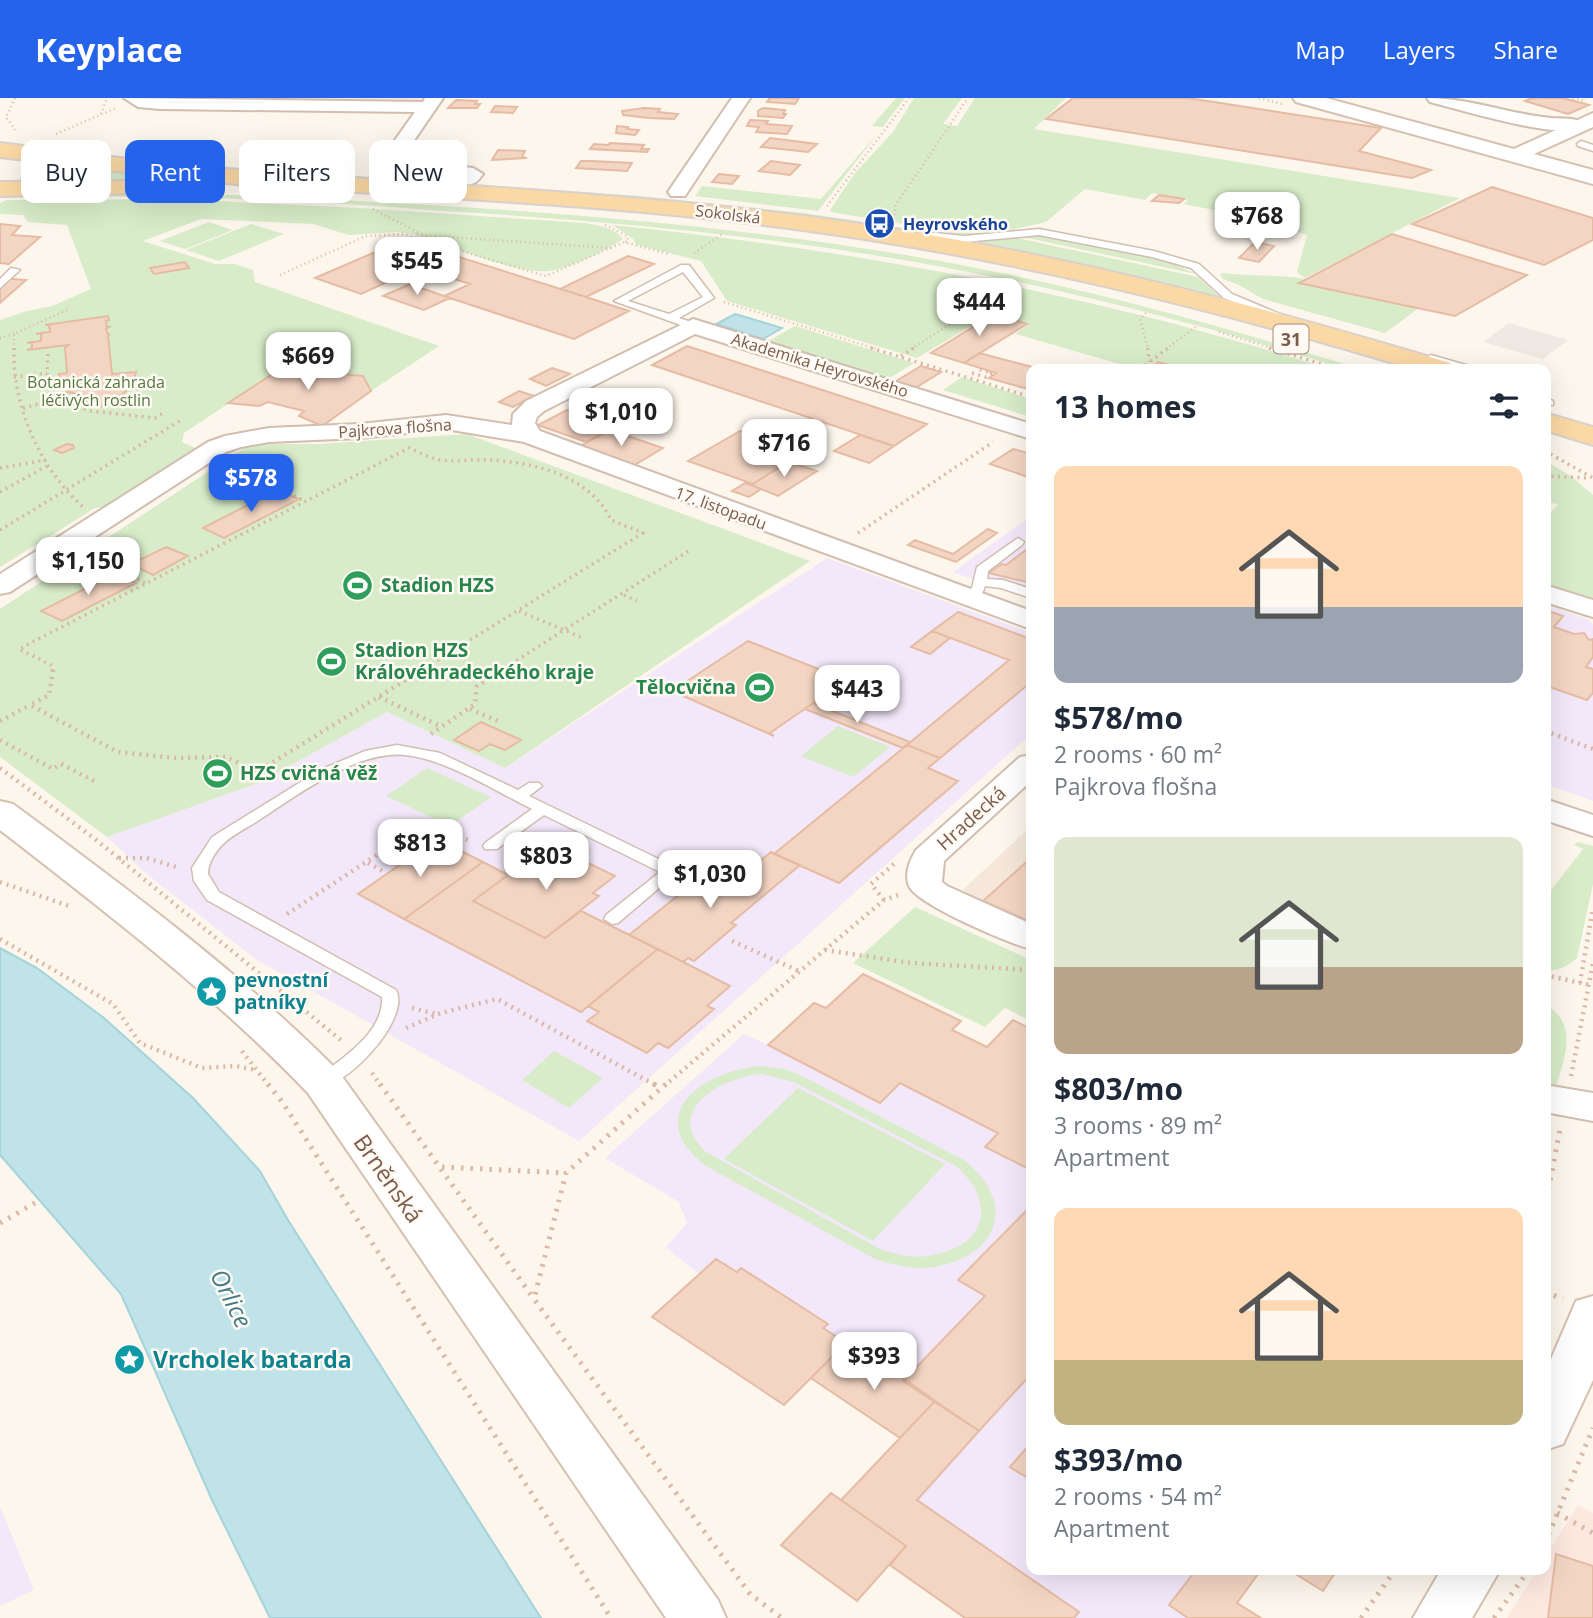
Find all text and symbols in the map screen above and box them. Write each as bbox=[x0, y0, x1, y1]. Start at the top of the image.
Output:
text: Keyplace bbox=[35, 27, 183, 72]
text: Map bbox=[1295, 33, 1345, 66]
text: Layers bbox=[1383, 33, 1456, 66]
text: Share bbox=[1494, 33, 1558, 66]
chip: Buy bbox=[21, 140, 111, 203]
chip: Rent bbox=[125, 140, 225, 203]
chip: Filters bbox=[239, 140, 355, 203]
chip: New bbox=[369, 140, 467, 203]
pin: $768 bbox=[1216, 192, 1298, 252]
street label: Sokolská bbox=[694, 199, 762, 229]
text: $768 bbox=[1231, 199, 1283, 231]
bus stop icon: Heyrovského bbox=[863, 207, 897, 241]
place label: Heyrovského bbox=[903, 213, 1008, 235]
pin: $545 bbox=[376, 238, 458, 297]
text: $545 bbox=[391, 244, 443, 276]
pin: $444 bbox=[938, 278, 1020, 338]
text: $444 bbox=[953, 285, 1005, 317]
road number: 31 bbox=[1274, 325, 1308, 354]
street label: Akademika Heyrovského bbox=[729, 328, 911, 402]
pin: $669 bbox=[267, 332, 349, 392]
text: $669 bbox=[282, 339, 334, 371]
park label: Botanická zahrada léčivých rostlin bbox=[27, 371, 165, 411]
text: 13 homes bbox=[1054, 386, 1197, 427]
icon: filters bbox=[1485, 387, 1523, 425]
pin: $1,010 bbox=[564, 388, 678, 448]
text: $1,010 bbox=[585, 395, 657, 427]
street label: Pajkrova flošna bbox=[338, 413, 452, 443]
pin: $716 bbox=[743, 420, 825, 479]
text: $716 bbox=[758, 426, 810, 458]
pin: $578 bbox=[210, 454, 292, 514]
text: $578 bbox=[225, 461, 277, 493]
street label: 17. listopadu bbox=[672, 481, 770, 535]
icon: home bbox=[1226, 511, 1352, 637]
pin: $1,150 bbox=[31, 538, 145, 597]
text: $1,150 bbox=[52, 544, 124, 576]
sports icon: Stadion HZS bbox=[341, 568, 375, 602]
place label: Stadion HZS bbox=[381, 572, 494, 598]
place label: Stadion HZS Královéhradeckého kraje bbox=[355, 637, 594, 685]
sports icon: Stadion HZS Královéhradeckého kraje bbox=[315, 644, 349, 678]
pin: $443 bbox=[816, 666, 898, 725]
sports icon: Tělocvična bbox=[742, 670, 776, 704]
text: $443 bbox=[831, 672, 883, 704]
place label: Tělocvična bbox=[636, 674, 736, 700]
text: $578/mo bbox=[1054, 697, 1183, 738]
text: 2 rooms · 60 m² bbox=[1054, 738, 1222, 770]
sports icon: HZS cvičná věž bbox=[200, 756, 234, 790]
place label: HZS cvičná věž bbox=[240, 760, 377, 786]
text: Pajkrova flošna bbox=[1054, 770, 1217, 802]
street label: Hradecká bbox=[931, 780, 1011, 856]
pin: $813 bbox=[379, 820, 461, 879]
text: $813 bbox=[394, 826, 446, 858]
pin: $803 bbox=[505, 832, 587, 892]
text: $803 bbox=[520, 839, 572, 871]
pin: $1,030 bbox=[653, 850, 767, 910]
text: $1,030 bbox=[674, 857, 746, 889]
icon: home bbox=[1226, 882, 1352, 1008]
place label: pevnostní patníky bbox=[234, 967, 329, 1015]
place icon: pevnostní patníky bbox=[194, 974, 228, 1008]
text: $803/mo bbox=[1054, 1068, 1183, 1109]
text: 3 rooms · 89 m² bbox=[1054, 1109, 1222, 1141]
street label: Brněnská bbox=[347, 1127, 431, 1229]
text: Apartment bbox=[1054, 1141, 1170, 1173]
icon: home bbox=[1226, 1253, 1352, 1379]
water label: Orlice bbox=[203, 1263, 261, 1333]
pin: $393 bbox=[833, 1332, 915, 1392]
text: $393 bbox=[848, 1339, 900, 1371]
place icon: Vrcholek batarda bbox=[113, 1342, 147, 1376]
place label: Vrcholek batarda bbox=[153, 1343, 352, 1375]
text: $393/mo bbox=[1054, 1439, 1183, 1480]
text: 2 rooms · 54 m² bbox=[1054, 1480, 1222, 1512]
text: Apartment bbox=[1054, 1512, 1170, 1544]

